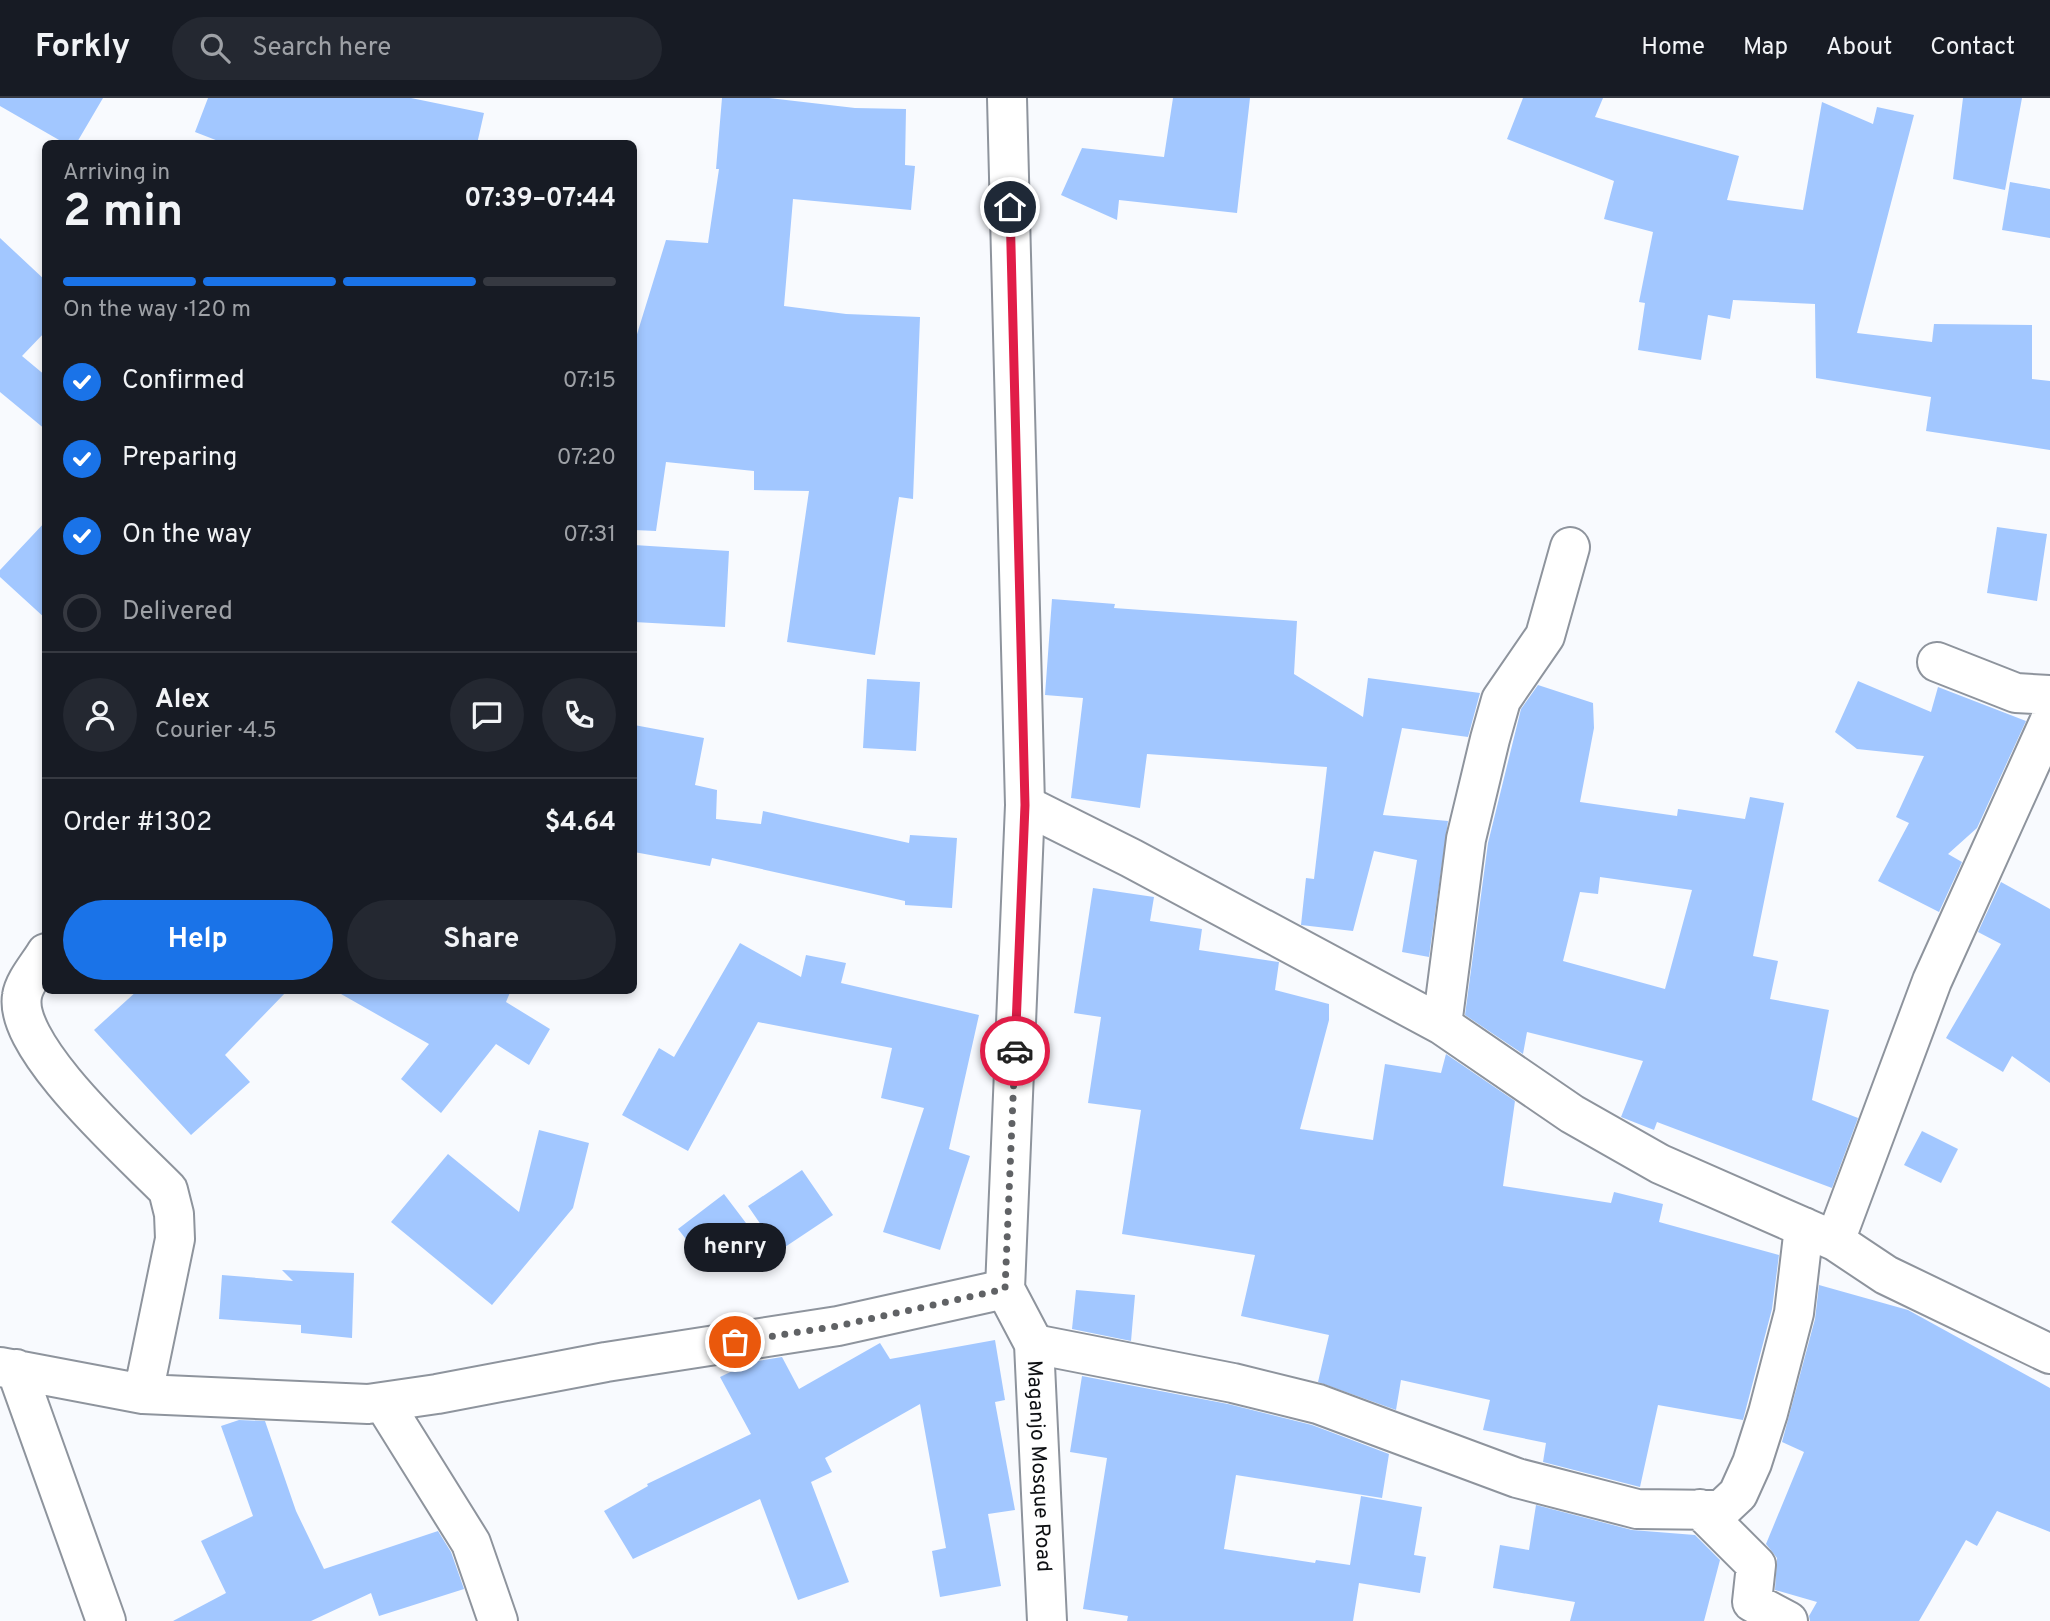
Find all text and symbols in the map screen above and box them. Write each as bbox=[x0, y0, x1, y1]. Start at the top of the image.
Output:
search box bbox=[172, 17, 662, 80]
text: Forkly bbox=[35, 27, 130, 69]
icon: search bbox=[196, 29, 234, 67]
text: Search here bbox=[252, 32, 391, 65]
text: Home bbox=[1641, 33, 1705, 63]
text: Map bbox=[1743, 33, 1788, 63]
text: About bbox=[1826, 33, 1892, 63]
text: Contact bbox=[1930, 33, 2015, 63]
text: Arriving in bbox=[63, 159, 170, 188]
pin bbox=[980, 177, 1040, 237]
text: 07:39–07:44 bbox=[464, 183, 616, 216]
text: 2 min bbox=[63, 184, 183, 243]
icon: home bbox=[991, 188, 1029, 226]
text: On the way · 120 m bbox=[63, 296, 251, 325]
icon: check bbox=[63, 363, 101, 401]
text: Confirmed bbox=[122, 365, 245, 398]
text: 07:15 bbox=[563, 367, 616, 396]
icon: check bbox=[63, 440, 101, 478]
text: Preparing bbox=[122, 442, 237, 475]
text: 07:20 bbox=[557, 444, 616, 473]
icon: check bbox=[63, 517, 101, 555]
text: On the way bbox=[122, 519, 252, 552]
text: 07:31 bbox=[563, 521, 616, 550]
text: Delivered bbox=[122, 596, 233, 629]
button: person bbox=[63, 678, 137, 752]
button: chat bbox=[450, 678, 524, 752]
button: phone bbox=[542, 678, 616, 752]
text: Alex bbox=[155, 684, 210, 717]
text: Courier · 4.5 bbox=[155, 717, 277, 746]
text: Order #1302 bbox=[63, 807, 212, 840]
text: $4.64 bbox=[545, 807, 616, 840]
button: Help bbox=[63, 900, 333, 980]
button: Share bbox=[347, 900, 616, 980]
courier bbox=[980, 1016, 1050, 1086]
icon: car bbox=[996, 1032, 1034, 1070]
callout: henry bbox=[684, 1223, 786, 1272]
text: henry bbox=[703, 1233, 767, 1262]
pin bbox=[705, 1312, 765, 1372]
icon: bag bbox=[716, 1323, 754, 1361]
street label: Maganjo Mosque Road bbox=[1020, 1360, 1057, 1573]

